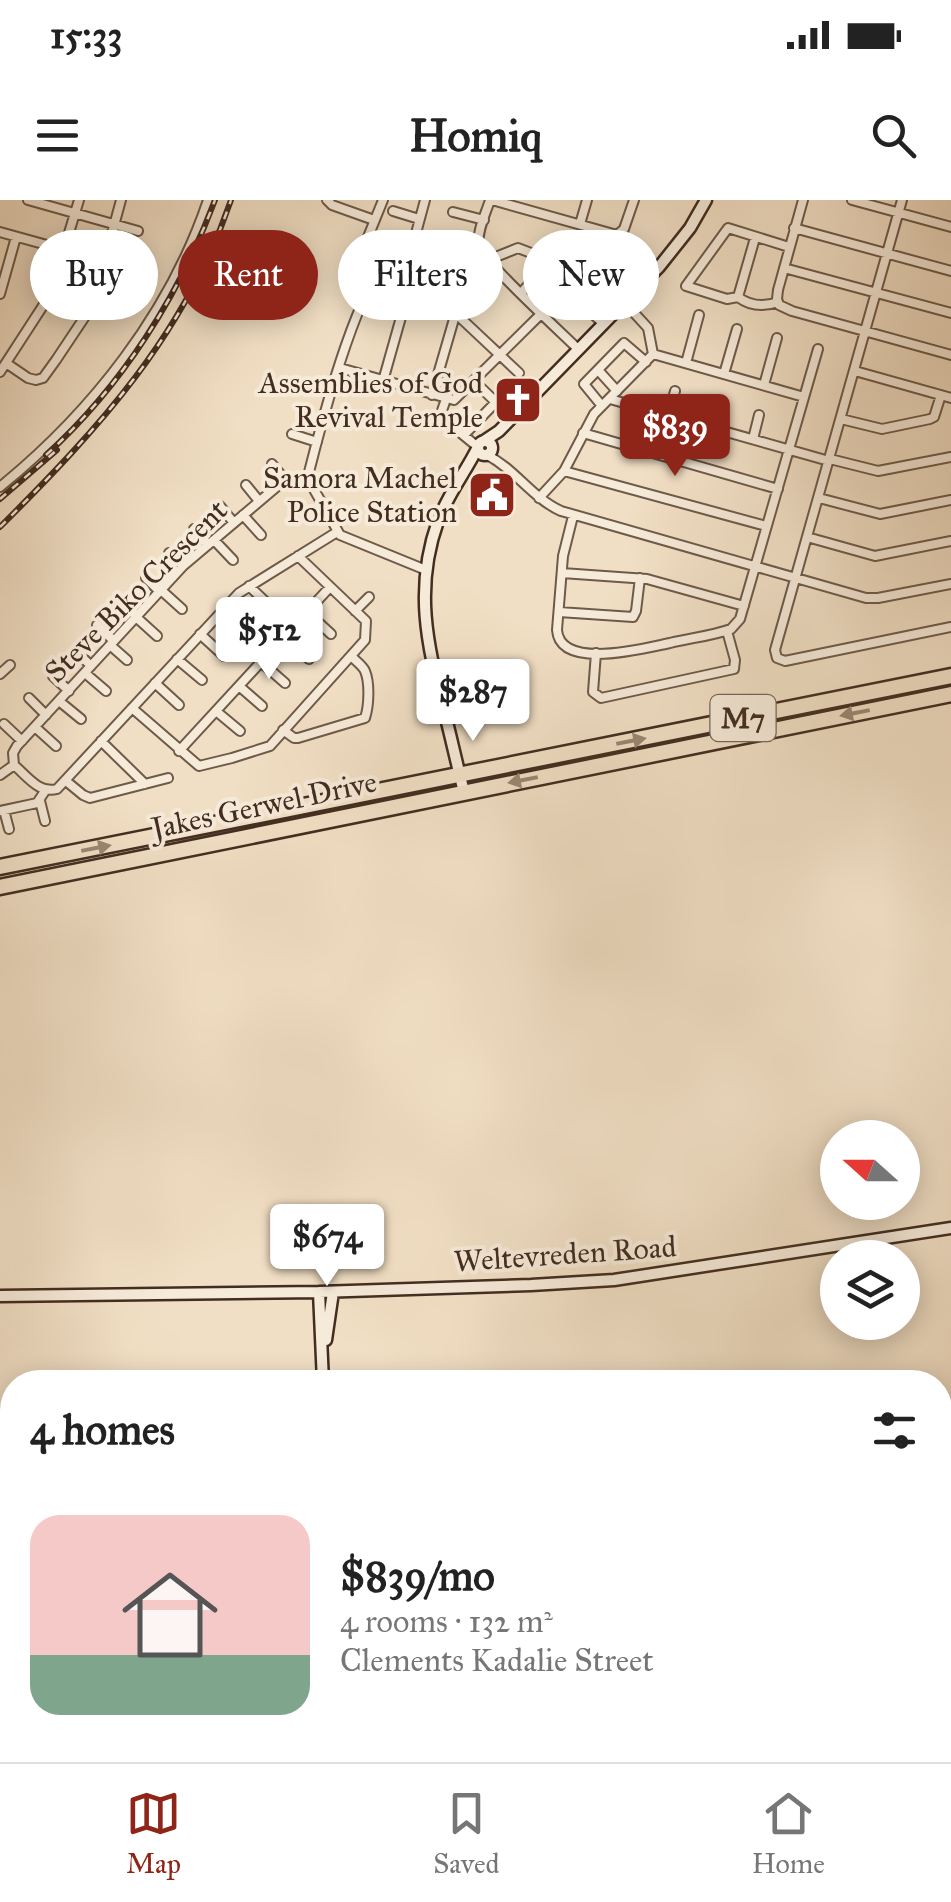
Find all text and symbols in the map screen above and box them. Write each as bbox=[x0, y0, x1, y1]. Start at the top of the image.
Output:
text: 15:33 bbox=[50, 12, 122, 58]
icon: menu bbox=[30, 108, 85, 163]
text: Homiq bbox=[409, 108, 542, 163]
icon: search bbox=[866, 108, 921, 163]
chip: Buy bbox=[30, 230, 158, 320]
chip: Rent bbox=[178, 230, 318, 320]
chip: Filters bbox=[338, 230, 503, 320]
chip: New bbox=[523, 230, 659, 320]
place label: Assemblies of God Revival Temple bbox=[257, 365, 483, 435]
church icon: Assemblies of God Revival Temple bbox=[492, 374, 544, 426]
pin: $839 bbox=[616, 394, 734, 479]
text: $839 bbox=[642, 407, 708, 446]
place label: Samora Machel Police Station bbox=[263, 460, 458, 530]
public building icon: Samora Machel Police Station bbox=[466, 469, 518, 521]
street label: Steve Biko Crescent bbox=[37, 492, 235, 690]
pin: $512 bbox=[210, 597, 328, 682]
text: $512 bbox=[238, 610, 300, 649]
pin: $287 bbox=[414, 659, 532, 744]
text: $287 bbox=[438, 672, 508, 711]
road number: M7 bbox=[710, 695, 776, 741]
one-way arrow bbox=[840, 706, 871, 722]
one-way arrow bbox=[616, 732, 647, 748]
street label: Jakes Gerwel Drive bbox=[145, 764, 380, 847]
one-way arrow bbox=[508, 773, 539, 789]
one-way arrow bbox=[80, 840, 111, 856]
north arrow bbox=[820, 1120, 920, 1220]
map controls bbox=[820, 1120, 920, 1340]
pin: $674 bbox=[268, 1204, 386, 1289]
text: $674 bbox=[292, 1217, 362, 1256]
street label: Weltevreden Road bbox=[453, 1228, 677, 1280]
button: layers bbox=[820, 1240, 920, 1340]
icon: filters bbox=[867, 1403, 922, 1458]
text: 4 homes bbox=[30, 1404, 175, 1456]
text: $839/mo bbox=[340, 1550, 495, 1602]
icon: home bbox=[110, 1555, 230, 1675]
text: 4 rooms · 132 m² bbox=[340, 1602, 553, 1641]
text: Clements Kadalie Street bbox=[340, 1641, 654, 1680]
tab: Map bbox=[126, 1786, 181, 1881]
tab: Saved bbox=[433, 1786, 500, 1881]
tab: Home bbox=[752, 1786, 825, 1881]

